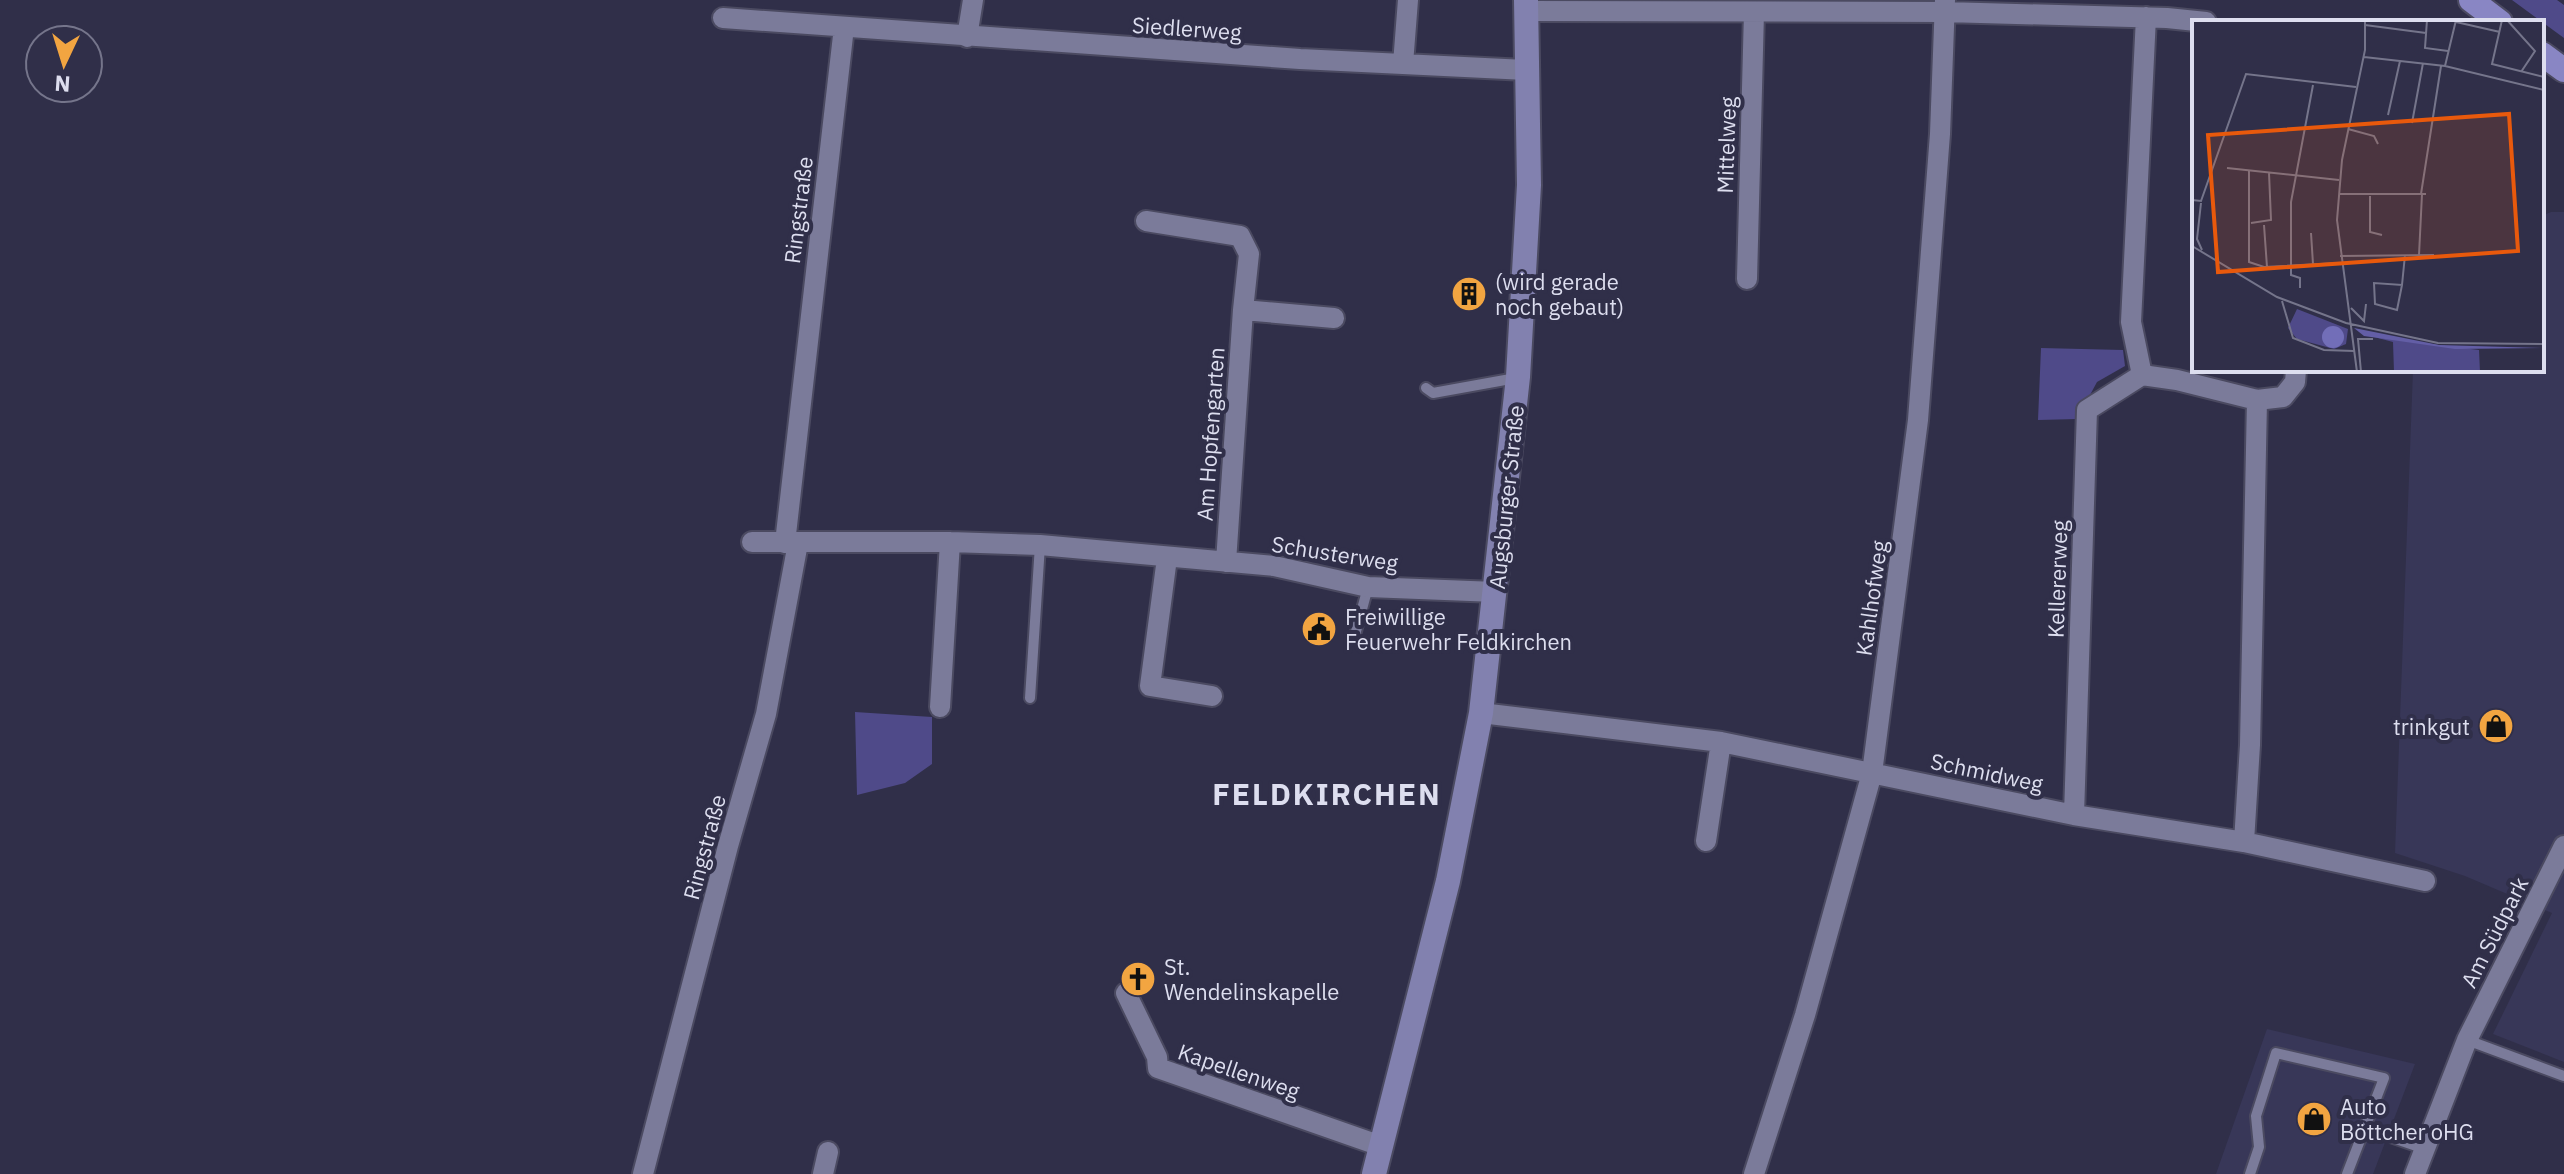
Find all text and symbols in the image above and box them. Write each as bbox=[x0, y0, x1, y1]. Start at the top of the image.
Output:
street label: Siedlerweg bbox=[1131, 10, 1243, 46]
inset map bbox=[2192, 20, 2544, 372]
north arrow bbox=[24, 24, 104, 104]
text: N bbox=[54, 69, 72, 99]
street label: Mittelweg bbox=[1710, 96, 1742, 194]
street label: Ringstraße bbox=[777, 155, 819, 265]
place label: (wird gerade noch gebaut) bbox=[1495, 267, 1624, 321]
building icon: (wird gerade noch gebaut) bbox=[1450, 275, 1488, 313]
street label: Am Hopfengarten bbox=[1189, 346, 1231, 522]
street label: Augsburger Straße bbox=[1482, 403, 1530, 591]
street label: Kellererweg bbox=[2040, 519, 2074, 639]
street label: Schusterweg bbox=[1270, 529, 1401, 577]
street label: Kahlhofweg bbox=[1849, 538, 1893, 658]
place label: Freiwillige Feuerwehr Feldkirchen bbox=[1345, 602, 1572, 656]
public building icon: Freiwillige Feuerwehr Feldkirchen bbox=[1300, 610, 1338, 648]
shop icon: trinkgut bbox=[2477, 707, 2515, 745]
place label: trinkgut bbox=[2393, 712, 2470, 741]
street label: Schmidweg bbox=[1928, 746, 2046, 798]
district label: FELDKIRCHEN bbox=[1212, 774, 1442, 813]
street label: Ringstraße bbox=[676, 791, 732, 903]
street label: Am Südpark bbox=[2454, 871, 2535, 992]
place label: St. Wendelinskapelle bbox=[1164, 952, 1339, 1006]
church icon: St. Wendelinskapelle bbox=[1119, 960, 1157, 998]
street label: Kapellenweg bbox=[1174, 1037, 1304, 1106]
place label: Auto Böttcher oHG bbox=[2340, 1092, 2474, 1146]
shop icon: Auto Böttcher oHG bbox=[2295, 1100, 2333, 1138]

